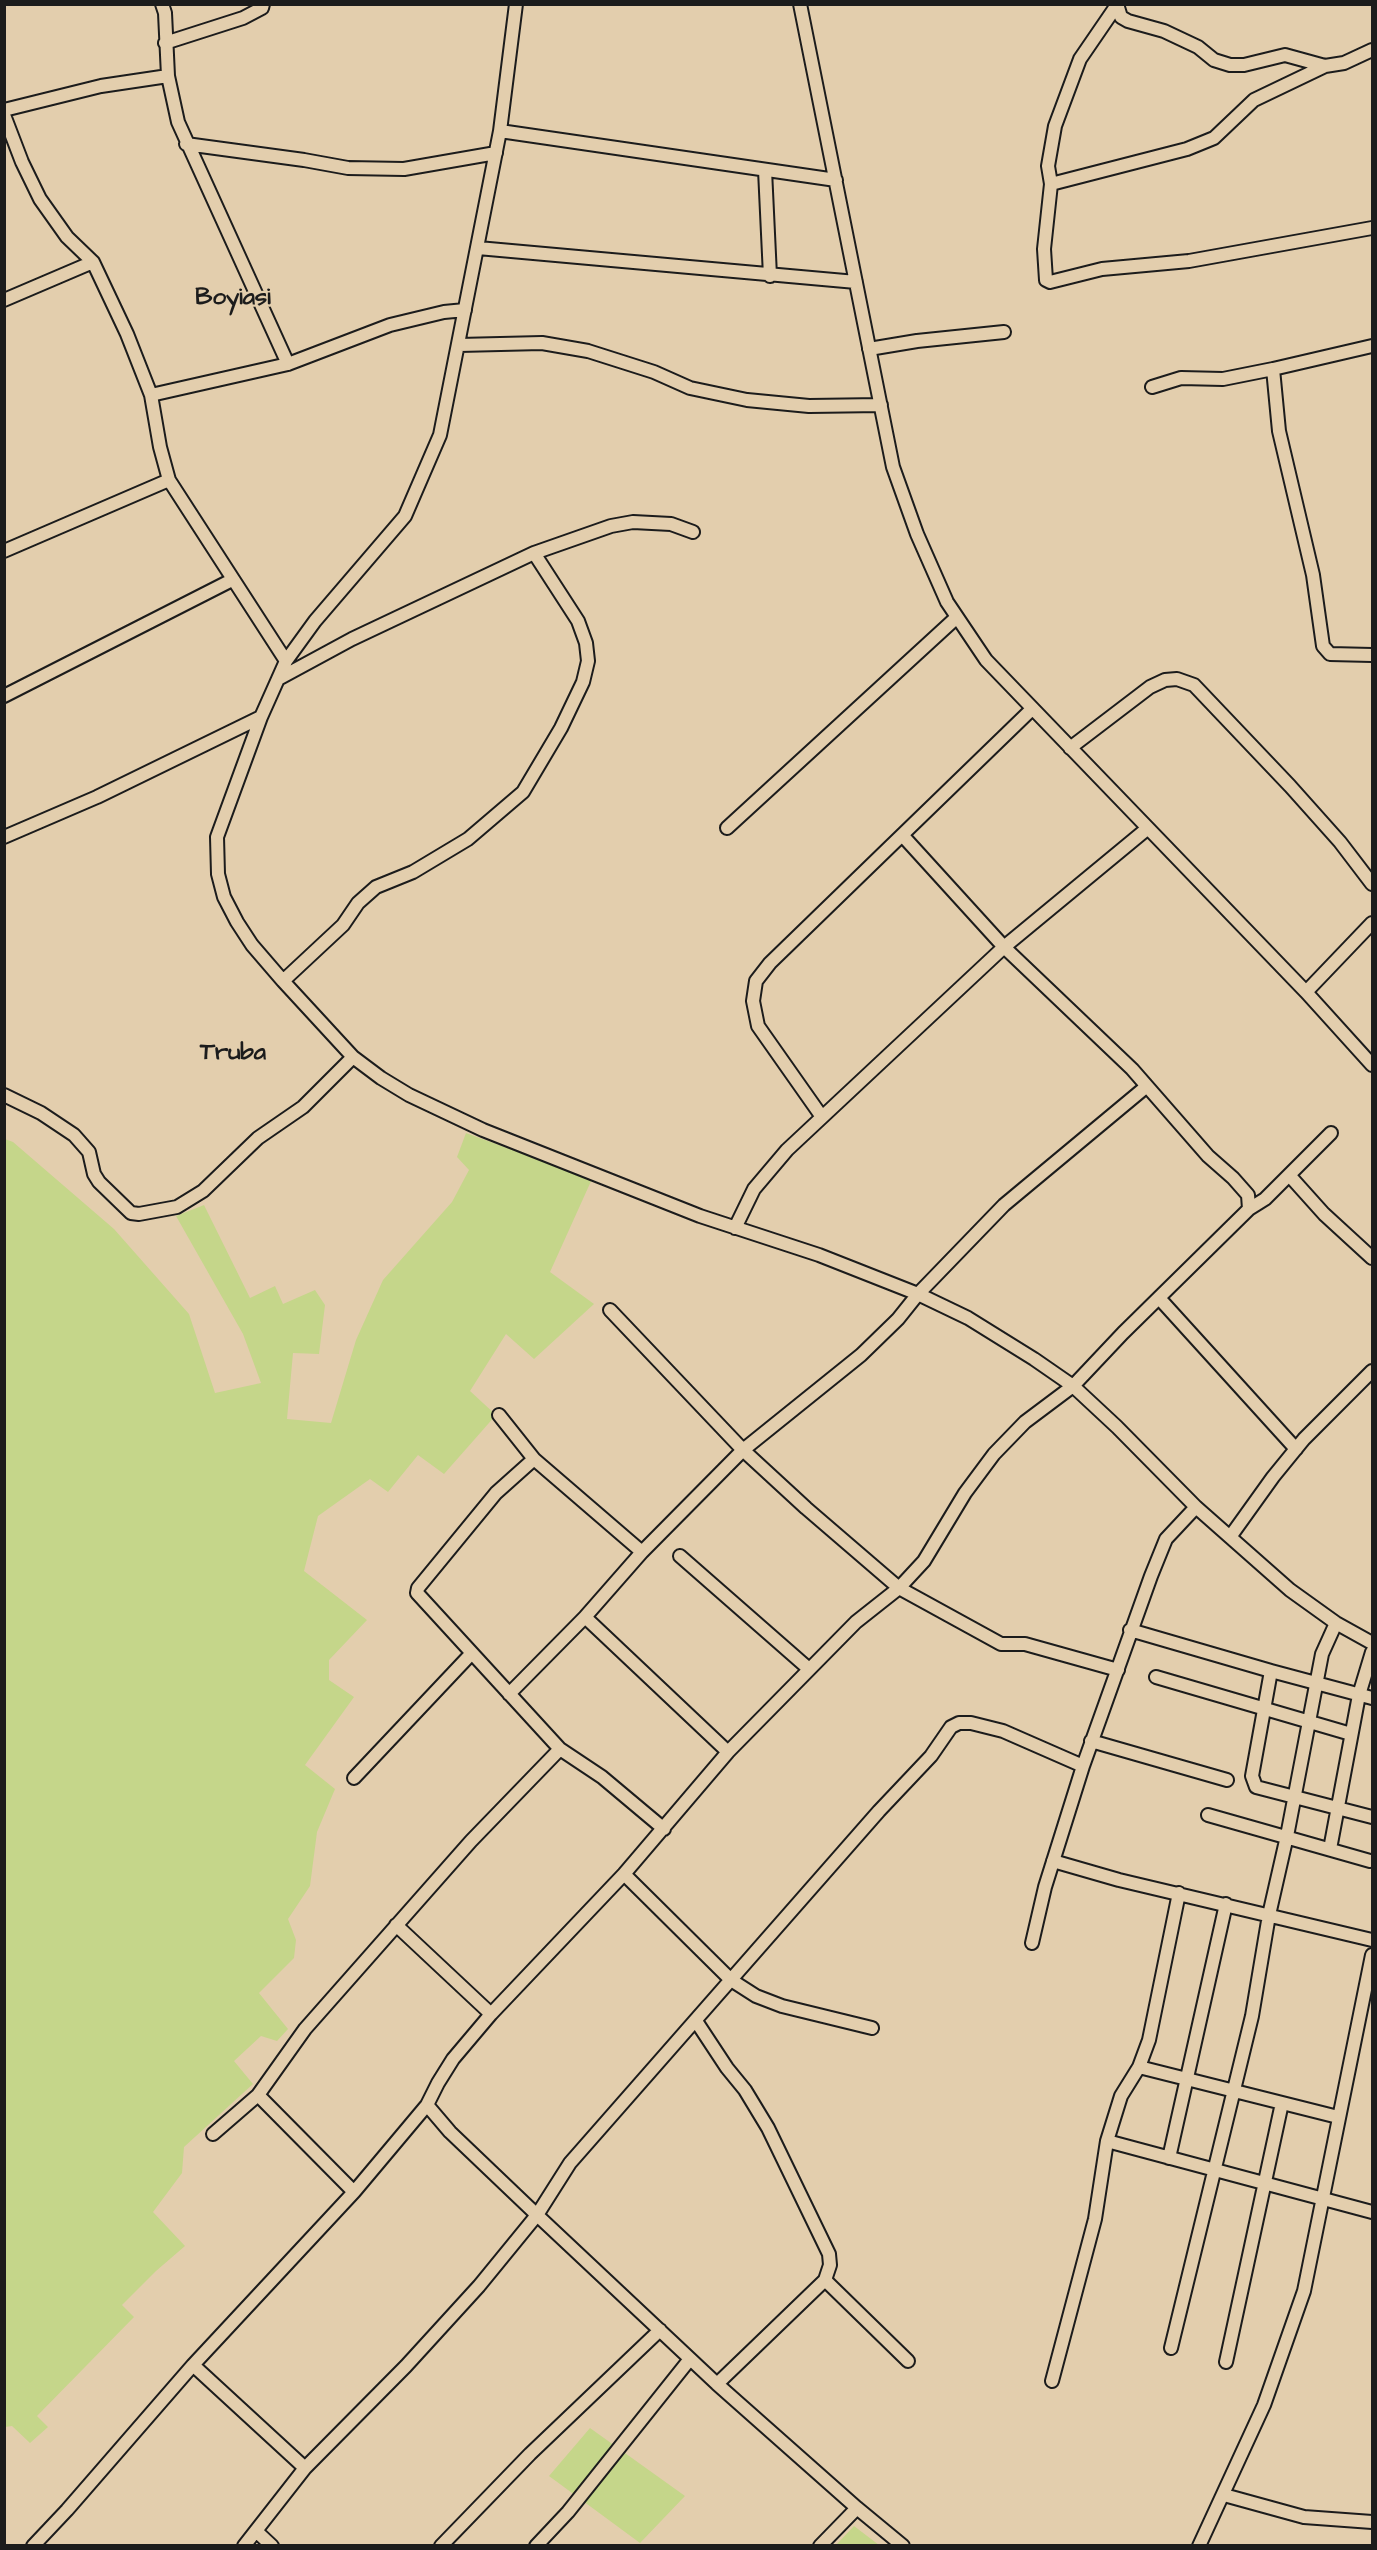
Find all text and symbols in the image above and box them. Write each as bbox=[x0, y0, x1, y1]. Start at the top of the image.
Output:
district label: Boyiasi bbox=[195, 285, 271, 313]
district label: Truba bbox=[200, 1040, 266, 1068]

